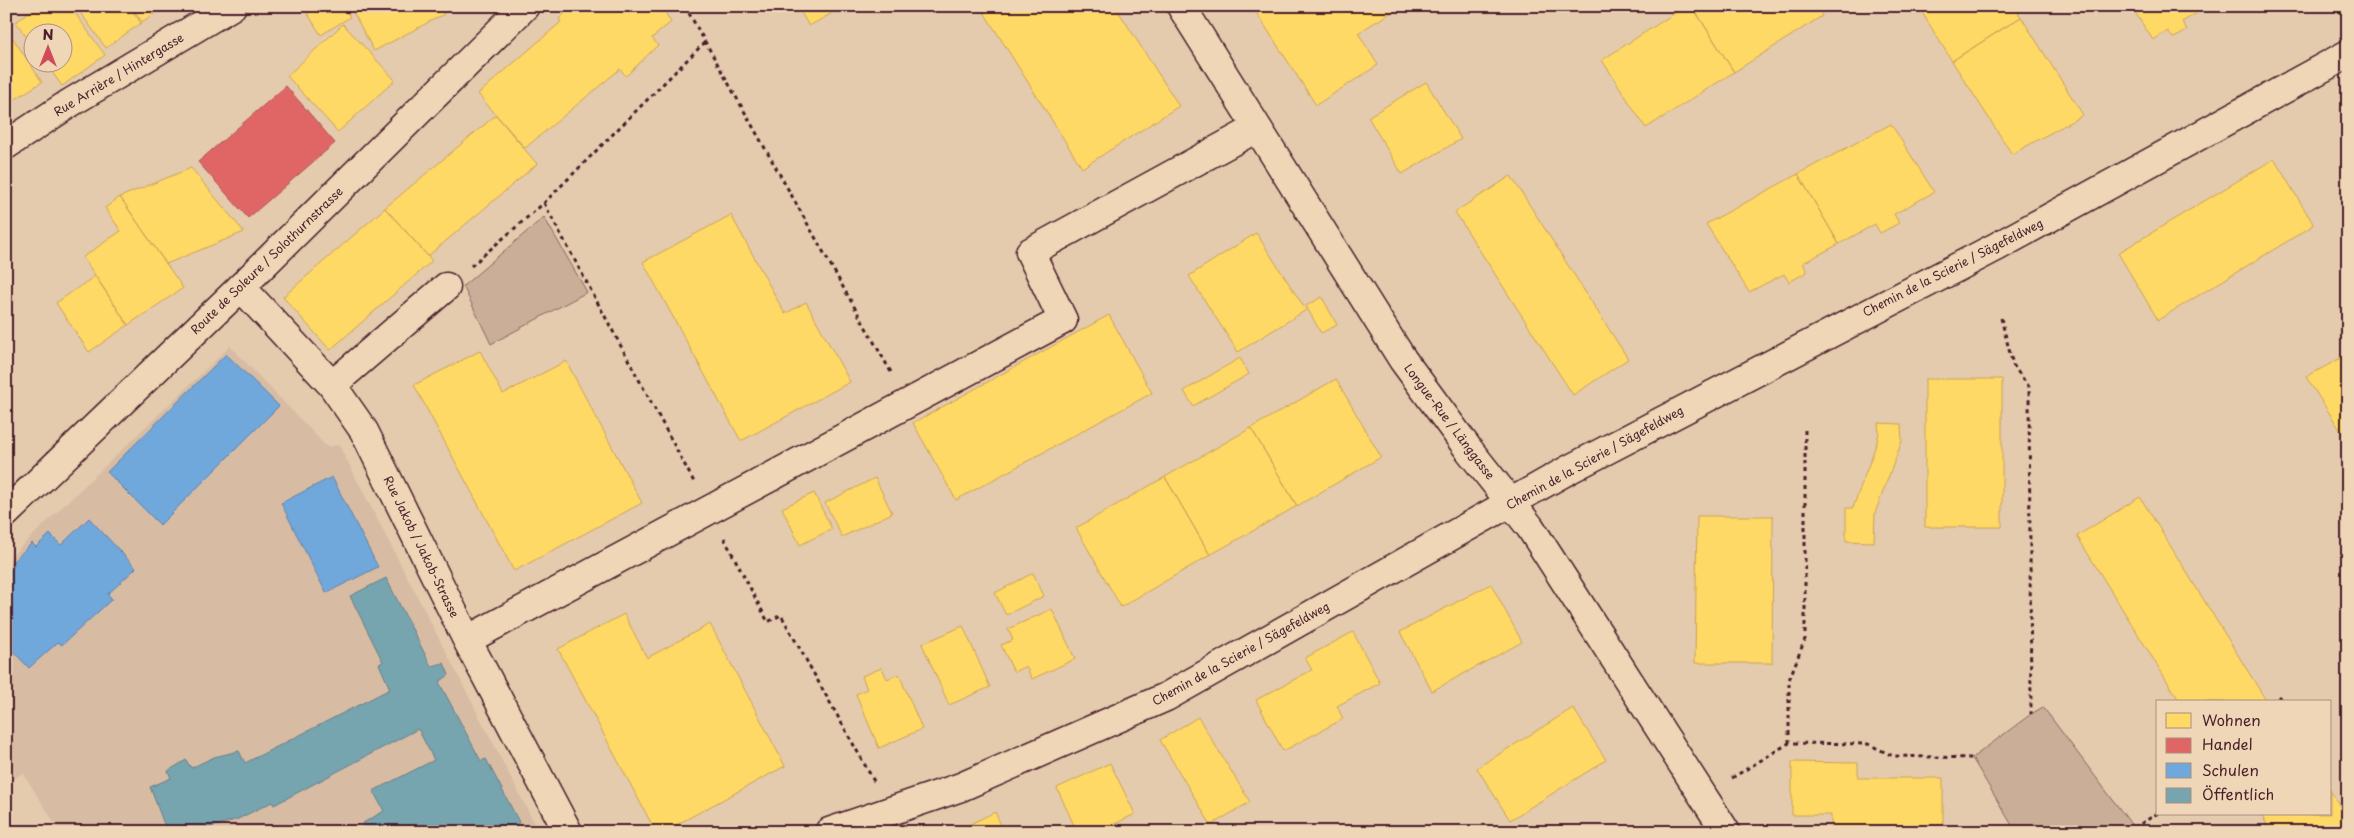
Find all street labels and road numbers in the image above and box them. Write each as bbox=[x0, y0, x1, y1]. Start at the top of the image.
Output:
street label: Rue Arrière / Hintergasse bbox=[50, 28, 187, 120]
street label: Route de Soleure / Solothurnstrasse bbox=[186, 182, 347, 338]
street label: Chemin de la Scierie / Sägefeldweg bbox=[1859, 214, 2046, 321]
street label: Longue-Rue / Länggasse bbox=[1400, 360, 1499, 483]
street label: Chemin de la Scierie / Sägefeldweg bbox=[1502, 401, 1687, 514]
street label: Rue Jakob / Jakob-Strasse bbox=[380, 473, 464, 621]
street label: Chemin de la Scierie / Sägefeldweg bbox=[1148, 597, 1333, 710]

